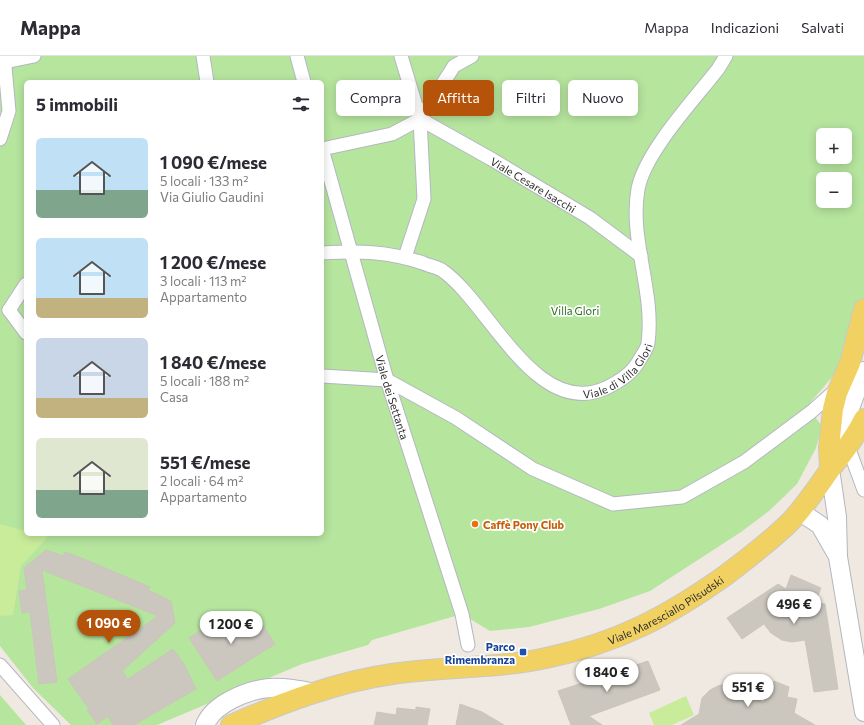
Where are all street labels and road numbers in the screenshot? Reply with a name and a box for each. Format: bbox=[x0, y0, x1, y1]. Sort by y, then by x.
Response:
street label: Viale Cesare Isacchi bbox=[489, 154, 579, 215]
street label: Viale di Villa Glori bbox=[582, 342, 654, 400]
street label: Viale dei Settanta bbox=[374, 353, 412, 441]
street label: Viale Maresciallo Pilsudski bbox=[606, 573, 726, 646]

